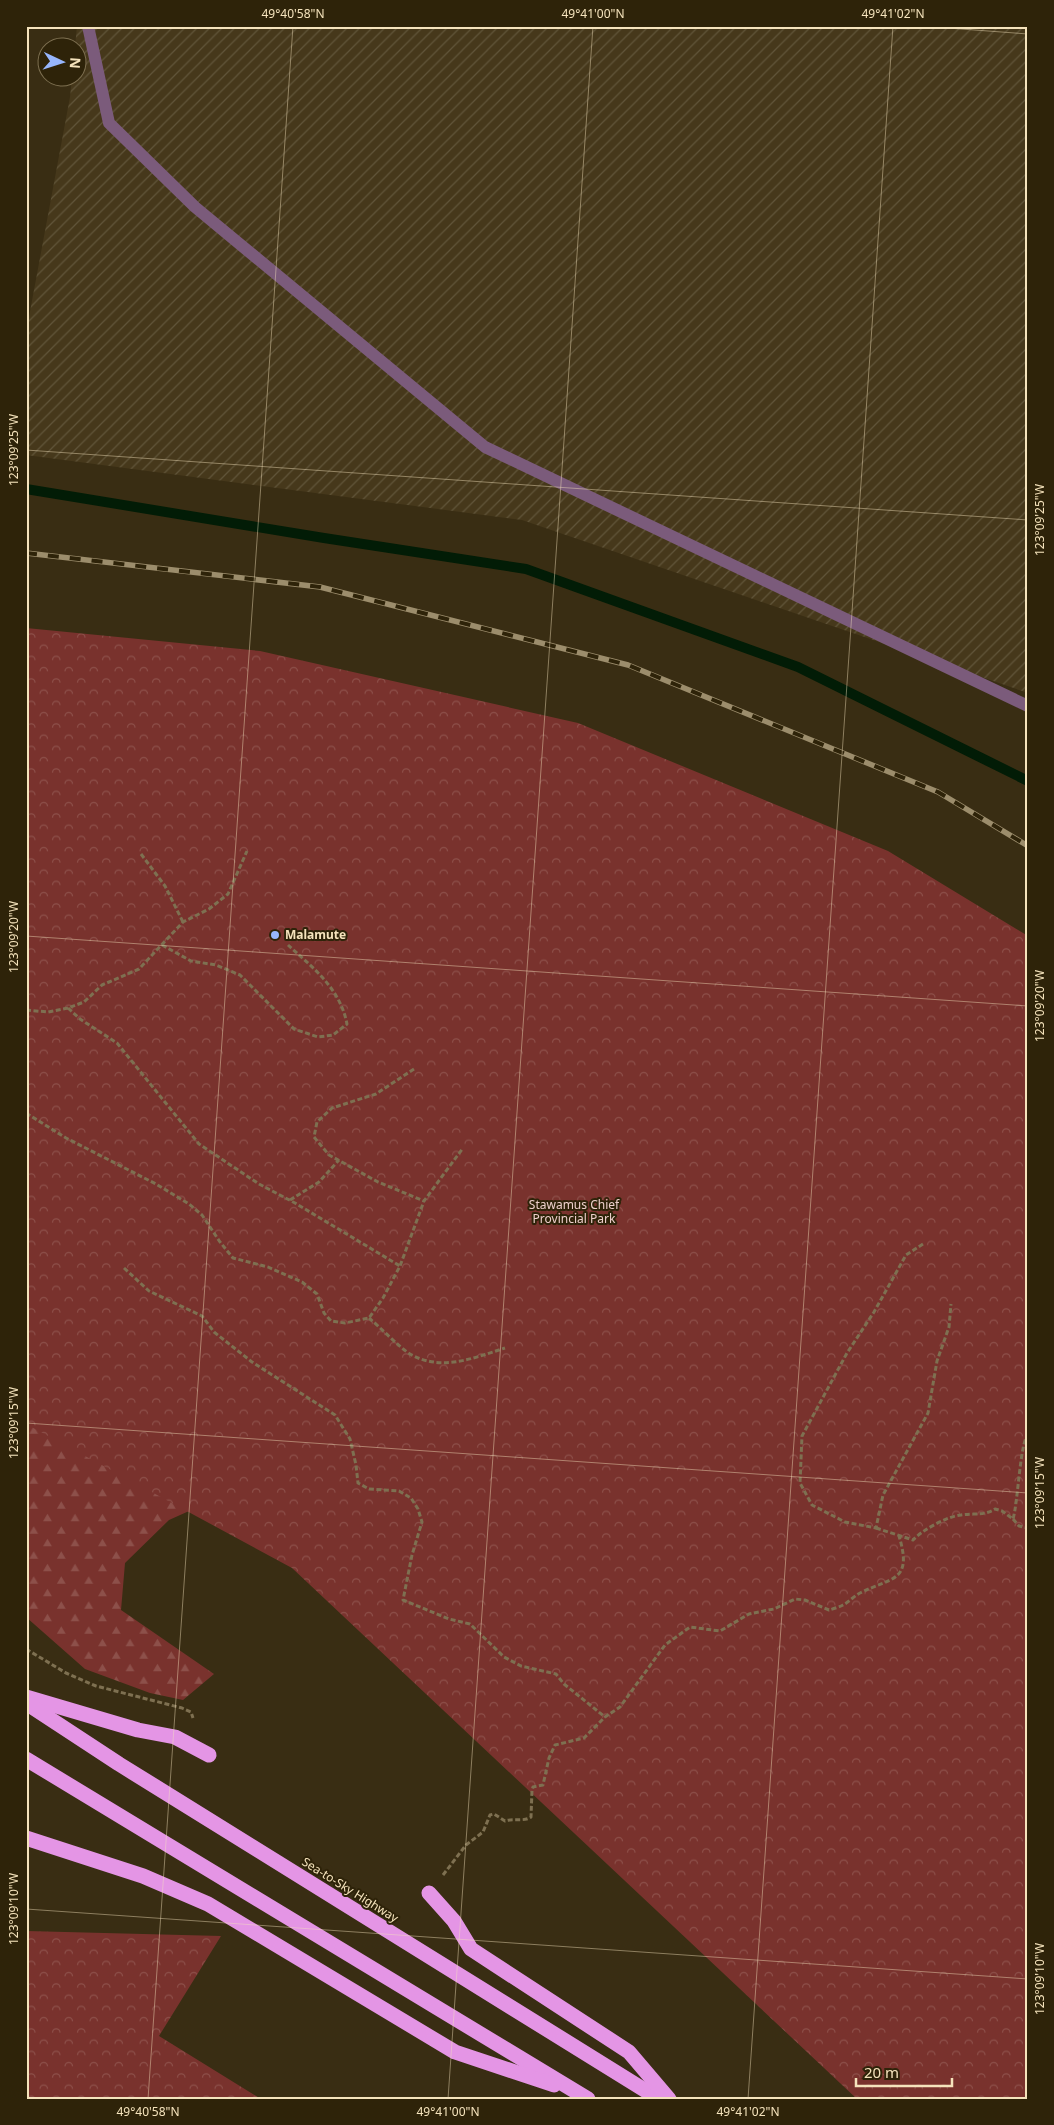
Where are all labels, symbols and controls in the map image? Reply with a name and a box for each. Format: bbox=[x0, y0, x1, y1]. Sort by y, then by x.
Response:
text: 49°40'58"N bbox=[261, 5, 325, 22]
text: 49°41'00"N bbox=[561, 5, 625, 22]
text: 49°41'02"N bbox=[861, 5, 925, 22]
north arrow bbox=[38, 38, 88, 88]
text: N bbox=[66, 57, 85, 69]
text: 123°09'25"W bbox=[5, 414, 22, 486]
text: 123°09'25"W bbox=[1031, 484, 1048, 556]
text: 123°09'20"W bbox=[5, 901, 22, 973]
place label: Malamute bbox=[285, 926, 346, 943]
marker: Malamute bbox=[269, 929, 281, 941]
text: 123°09'20"W bbox=[1031, 970, 1048, 1042]
park label: Stawamus Chief Provincial Park bbox=[529, 1196, 620, 1227]
text: 123°09'15"W bbox=[5, 1387, 22, 1459]
text: 123°09'15"W bbox=[1031, 1457, 1048, 1529]
street label: Sea-to-Sky Highway bbox=[299, 1853, 402, 1927]
text: 123°09'10"W bbox=[5, 1873, 22, 1945]
text: 123°09'10"W bbox=[1031, 1943, 1048, 2015]
scale bar bbox=[856, 2055, 953, 2087]
text: 20 m bbox=[864, 2062, 899, 2082]
text: 49°40'58"N bbox=[116, 2103, 180, 2120]
text: 49°41'00"N bbox=[416, 2103, 480, 2120]
text: 49°41'02"N bbox=[716, 2103, 780, 2120]

